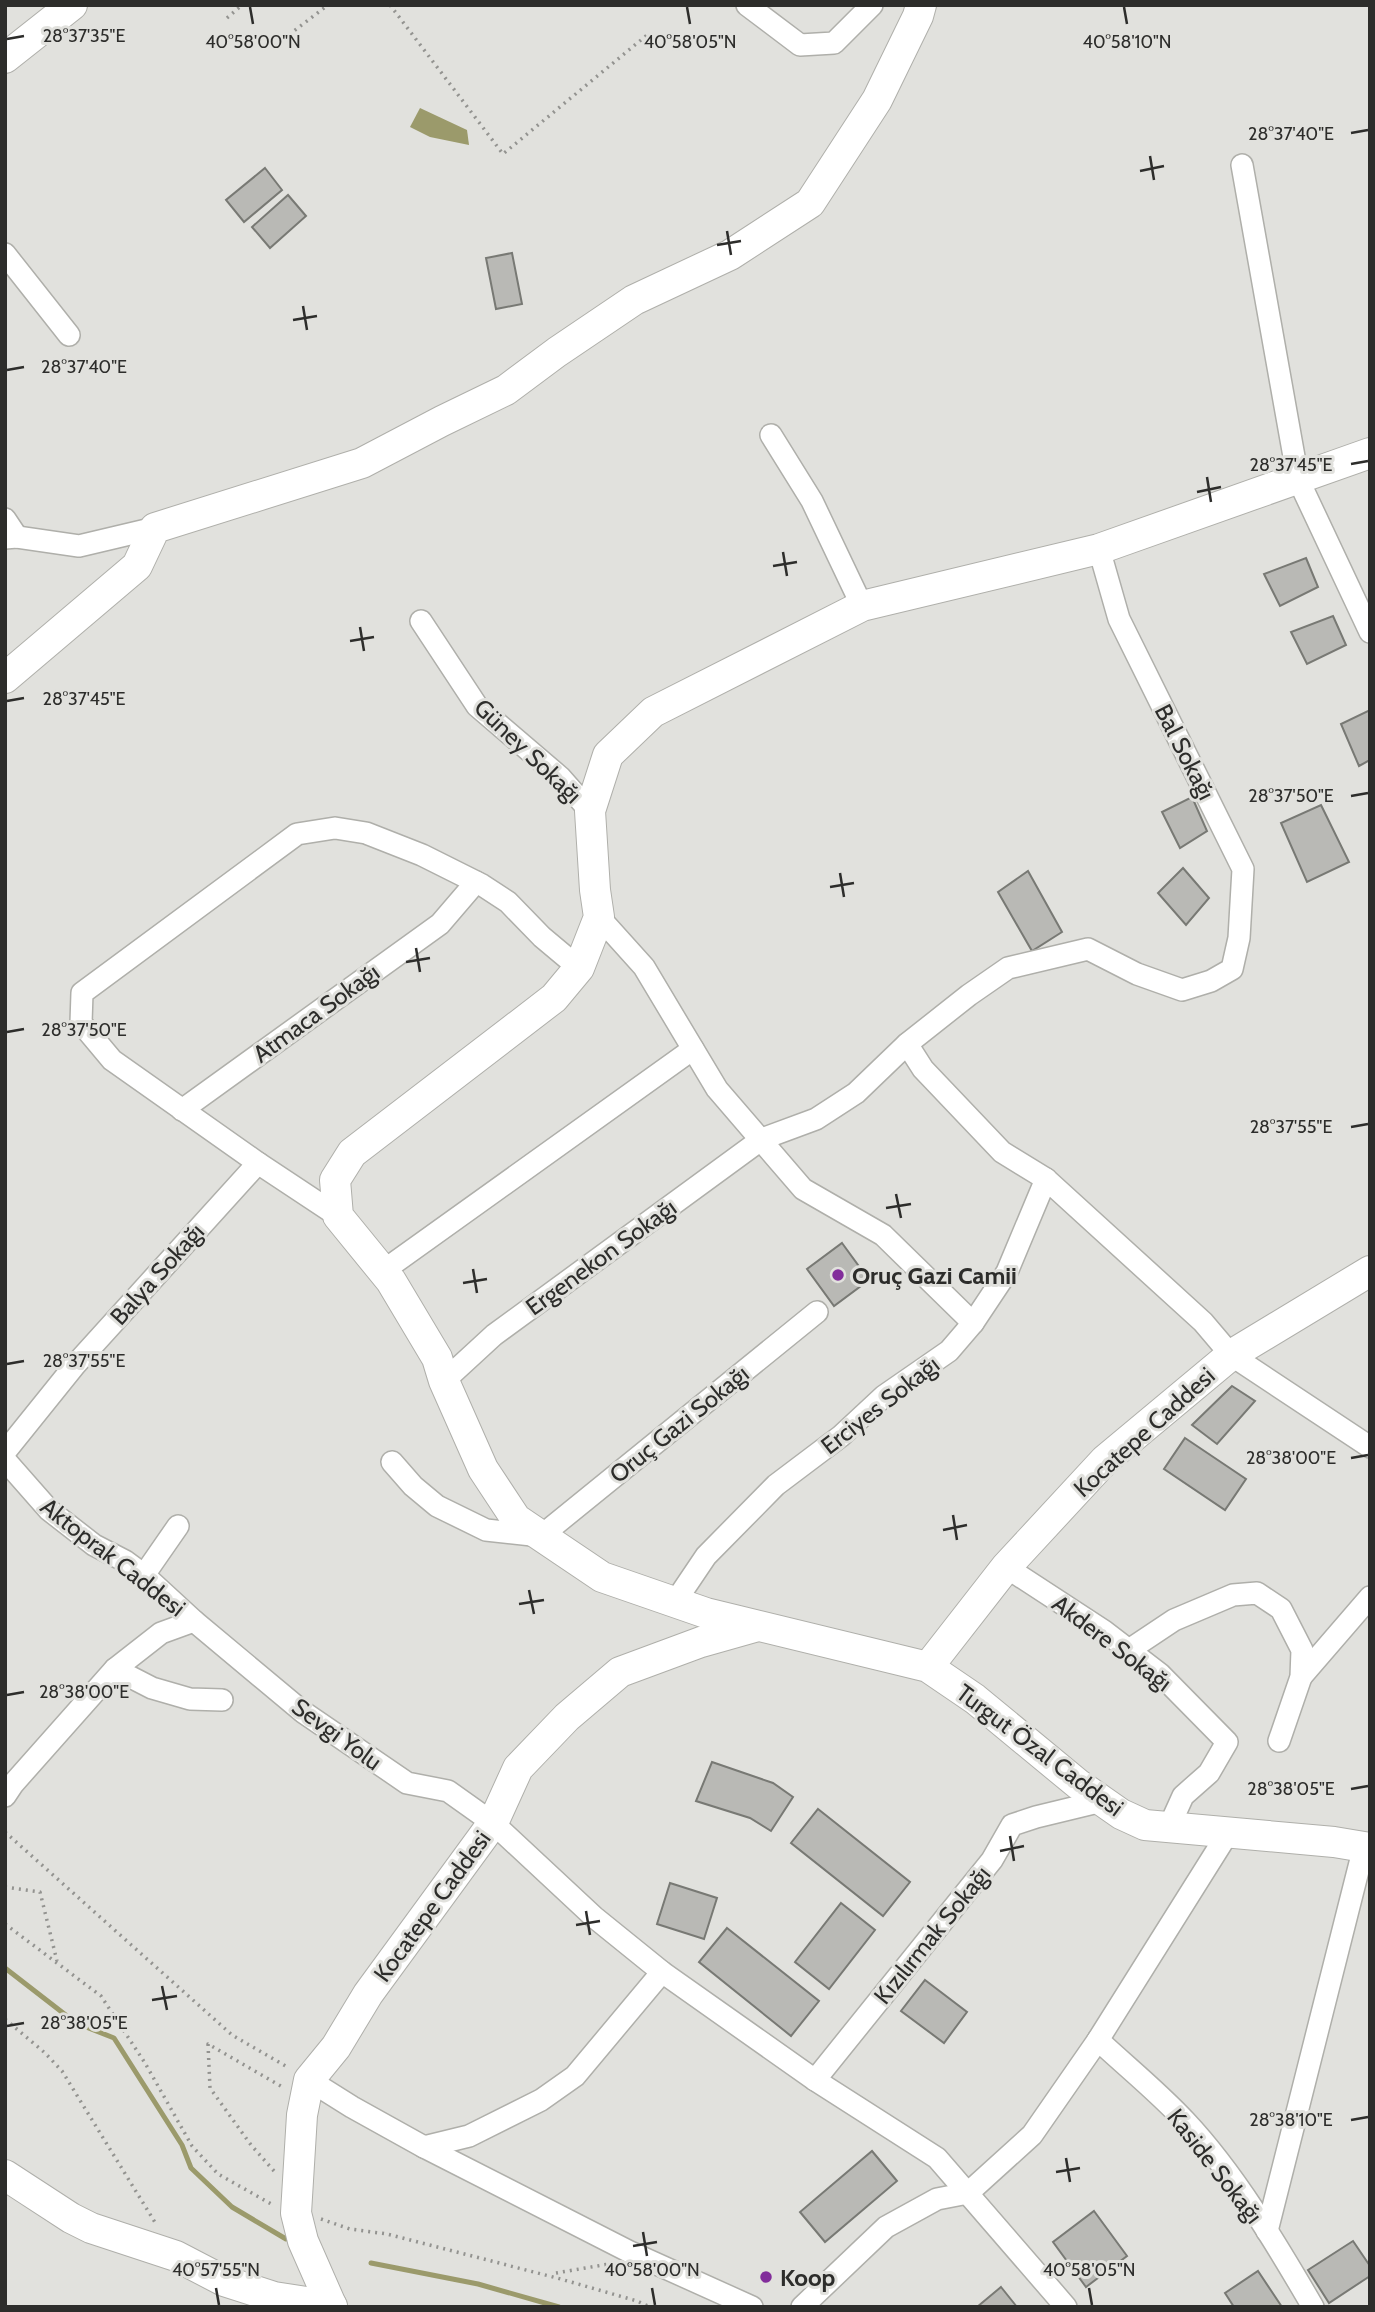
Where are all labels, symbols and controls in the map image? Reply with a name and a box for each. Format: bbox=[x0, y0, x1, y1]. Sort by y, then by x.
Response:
text: 28°37'35"E bbox=[43, 25, 125, 47]
text: 40°58'00"N bbox=[205, 31, 301, 53]
text: 40°58'05"N bbox=[644, 31, 736, 53]
text: 40°58'10"N bbox=[1083, 31, 1171, 53]
text: 28°37'40"E bbox=[1248, 123, 1334, 145]
text: 28°37'40"E bbox=[41, 356, 127, 378]
text: 28°37'45"E bbox=[1249, 454, 1333, 476]
text: 28°37'45"E bbox=[42, 688, 126, 710]
street label: Güney Sokağı bbox=[468, 693, 588, 809]
street label: Bal Sokağı bbox=[1149, 699, 1221, 805]
text: 28°37'50"E bbox=[1248, 785, 1334, 807]
street label: Atmaca Sokağı bbox=[247, 957, 385, 1069]
text: 28°37'50"E bbox=[41, 1019, 127, 1041]
text: 28°37'55"E bbox=[1250, 1116, 1332, 1138]
street label: Ergenekon Sokağı bbox=[520, 1193, 682, 1321]
street label: Balya Sokağı bbox=[104, 1217, 210, 1331]
place label: Oruç Gazi Camii bbox=[852, 1261, 1017, 1290]
marker: Oruç Gazi Camii bbox=[830, 1267, 846, 1283]
text: 28°37'55"E bbox=[43, 1350, 125, 1372]
street label: Erciyes Sokağı bbox=[815, 1350, 945, 1460]
street label: Oruç Gazi Sokağı bbox=[604, 1359, 754, 1489]
street label: Kocatepe Caddesi bbox=[1068, 1361, 1220, 1503]
text: 28°38'00"E bbox=[1246, 1447, 1336, 1469]
street label: Aktoprak Caddesi bbox=[35, 1492, 191, 1622]
street label: Akdere Sokağı bbox=[1047, 1589, 1177, 1697]
street label: Turgut Özal Caddesi bbox=[951, 1678, 1129, 1822]
text: 28°38'00"E bbox=[39, 1681, 129, 1703]
street label: Sevgi Yolu bbox=[286, 1692, 388, 1776]
text: 28°38'05"E bbox=[1247, 1778, 1335, 1800]
street label: Kocatepe Caddesi bbox=[367, 1825, 497, 1987]
street label: Kızılırmak Sokağı bbox=[868, 1860, 996, 2010]
text: 28°38'05"E bbox=[40, 2012, 128, 2034]
street label: Kaside Sokağı bbox=[1161, 2103, 1269, 2229]
text: 28°38'10"E bbox=[1249, 2109, 1333, 2131]
text: 40°57'55"N bbox=[172, 2259, 260, 2281]
text: 40°58'00"N bbox=[604, 2259, 700, 2281]
text: 40°58'05"N bbox=[1043, 2259, 1135, 2281]
place label: Koop bbox=[780, 2263, 836, 2292]
marker: Koop bbox=[758, 2269, 774, 2285]

